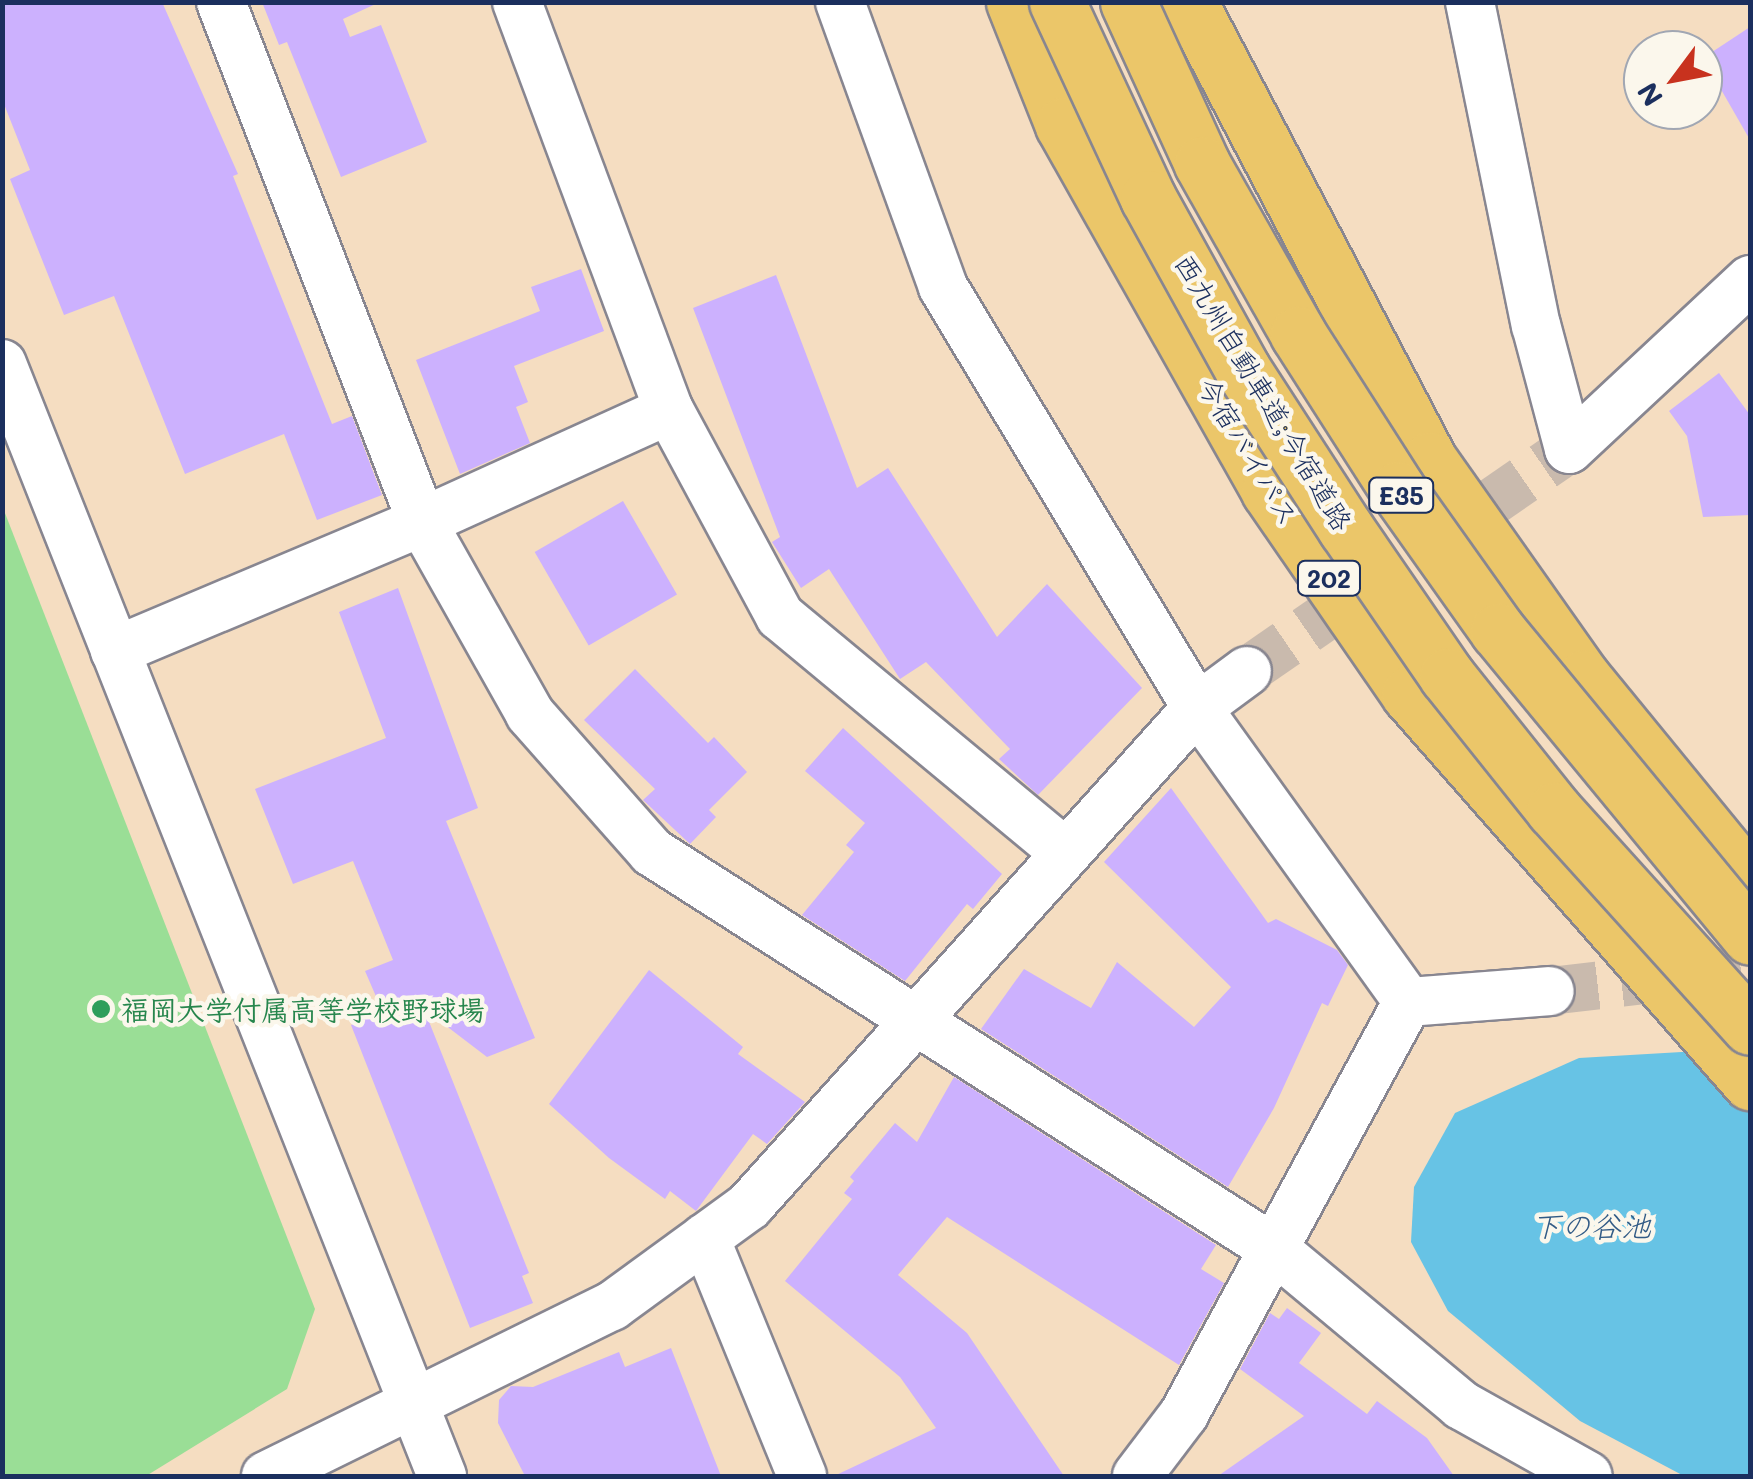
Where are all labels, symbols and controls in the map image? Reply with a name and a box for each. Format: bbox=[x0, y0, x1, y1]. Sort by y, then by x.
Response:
north arrow bbox=[1623, 30, 1723, 130]
text: N bbox=[1628, 76, 1670, 113]
street label: 西九州自動車道;今宿道路 bbox=[1168, 247, 1360, 537]
street label: 今宿バイパス bbox=[1191, 370, 1307, 532]
road number: E35 bbox=[1366, 475, 1436, 515]
road number: 202 bbox=[1296, 558, 1362, 598]
place label: 福岡大学付属高等学校野球場 bbox=[121, 992, 485, 1026]
marker: 福岡大学付属高等学校野球場 bbox=[90, 998, 112, 1020]
water label: 下の谷池 bbox=[1531, 1207, 1651, 1243]

